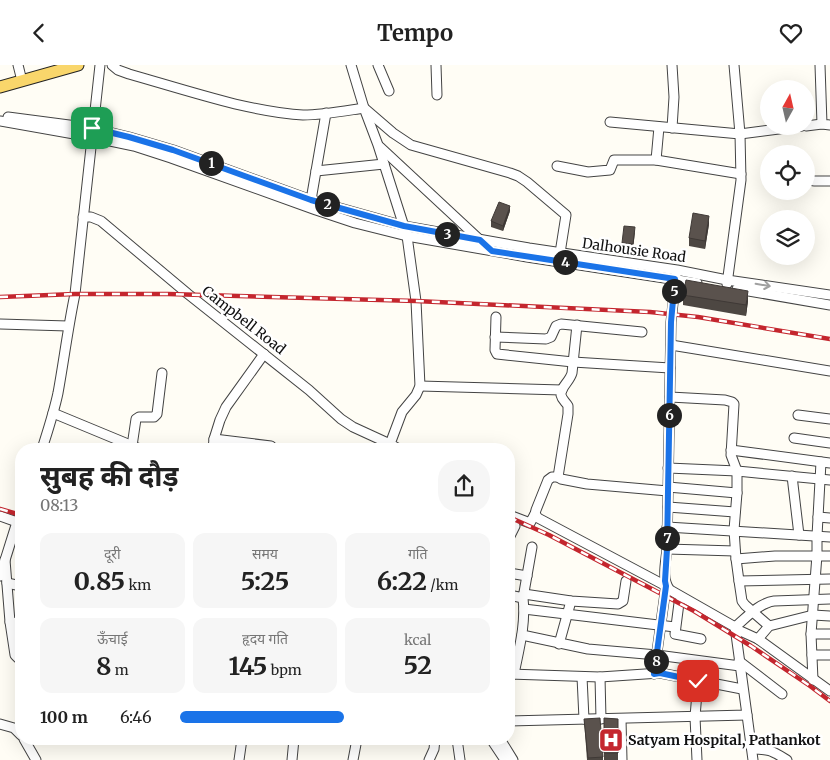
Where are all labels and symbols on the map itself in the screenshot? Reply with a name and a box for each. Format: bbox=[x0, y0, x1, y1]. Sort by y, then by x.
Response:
north arrow bbox=[760, 80, 815, 135]
pin bbox=[71, 107, 113, 149]
pin: 1 bbox=[198, 151, 224, 175]
pin: 2 bbox=[314, 191, 340, 217]
pin: 3 bbox=[434, 221, 460, 247]
street label: Dalhousie Road bbox=[581, 234, 688, 266]
pin: 4 bbox=[552, 249, 578, 275]
pin: 5 bbox=[662, 279, 686, 303]
one-way arrow bbox=[754, 280, 770, 290]
street label: Campbell Road bbox=[199, 282, 290, 359]
pin: 6 bbox=[656, 403, 682, 427]
pin: 7 bbox=[654, 525, 680, 551]
pin: 8 bbox=[644, 649, 668, 673]
pin bbox=[677, 660, 719, 702]
hospital icon: Satyam Hospital, Pathankot bbox=[598, 727, 624, 753]
place label: Satyam Hospital, Pathankot bbox=[628, 731, 821, 749]

